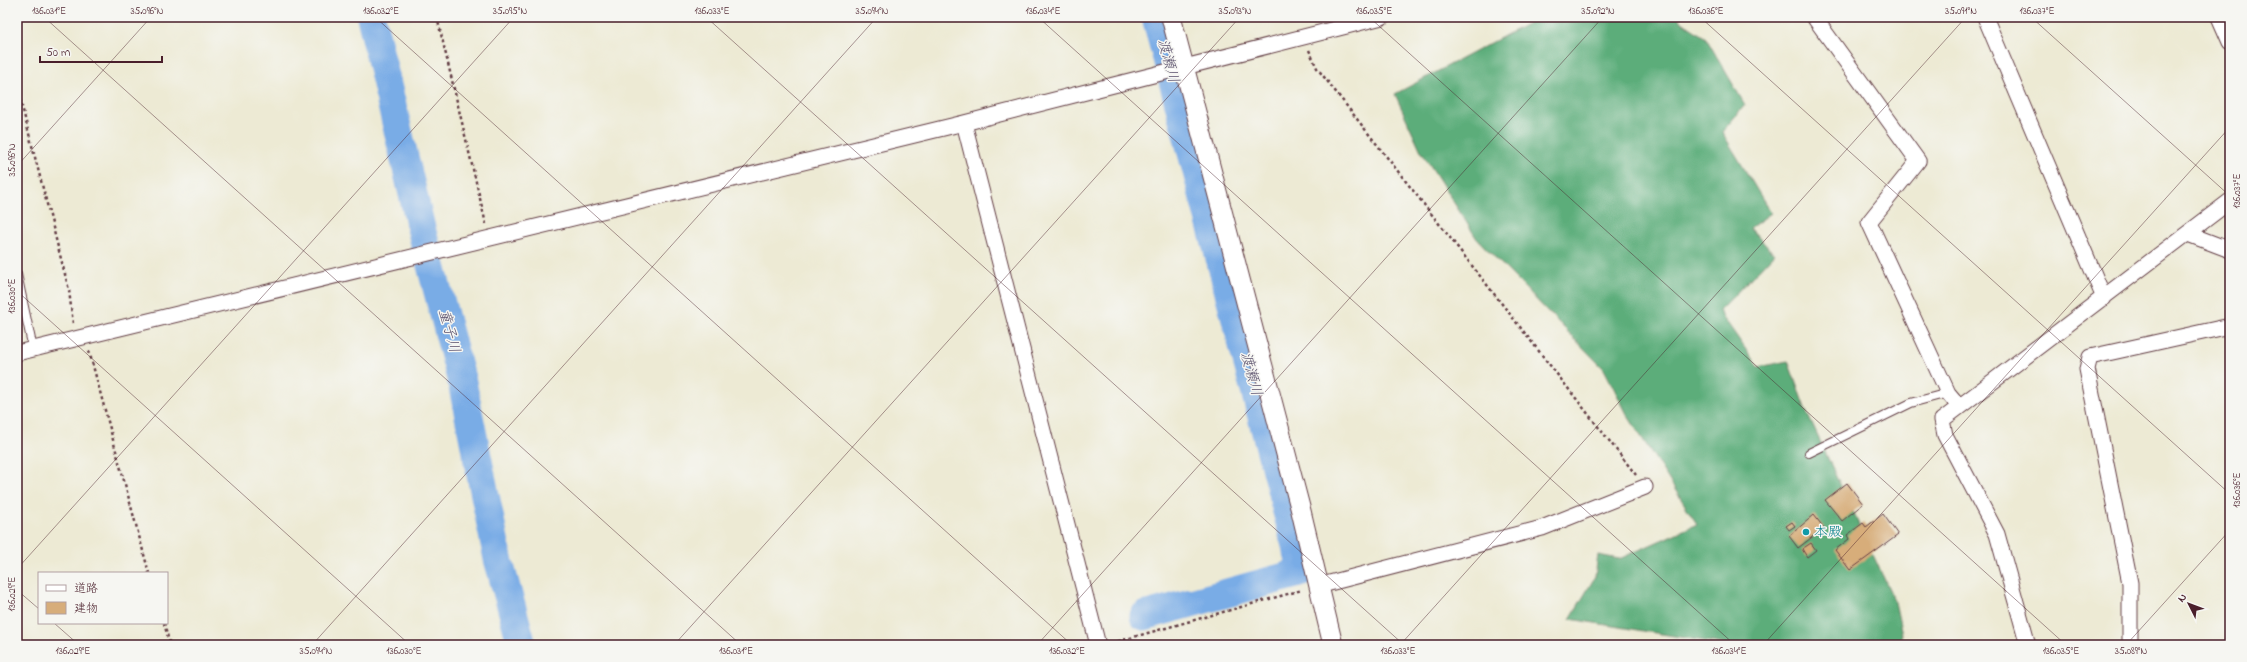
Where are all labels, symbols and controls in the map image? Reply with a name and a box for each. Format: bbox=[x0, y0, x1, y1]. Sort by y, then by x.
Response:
text: 136.031°E bbox=[32, 4, 66, 19]
text: 35.096°N bbox=[130, 4, 164, 19]
text: 136.032°E bbox=[363, 4, 399, 19]
text: 35.095°N bbox=[493, 4, 527, 19]
text: 136.033°E bbox=[694, 4, 730, 19]
text: 35.094°N bbox=[856, 4, 889, 19]
text: 136.034°E bbox=[1025, 4, 1061, 19]
text: 35.093°N bbox=[1219, 4, 1252, 19]
text: 136.035°E bbox=[1356, 4, 1392, 19]
text: 35.092°N bbox=[1581, 4, 1615, 19]
text: 136.036°E bbox=[1688, 4, 1724, 19]
text: 35.091°N bbox=[1945, 4, 1977, 19]
text: 136.037°E bbox=[2019, 4, 2055, 19]
water label: 渡瀬川 bbox=[1152, 36, 1184, 86]
scale bar bbox=[40, 38, 162, 64]
text: 50 m bbox=[46, 44, 70, 62]
text: 35.096°N bbox=[5, 143, 20, 177]
text: 136.037°E bbox=[2230, 173, 2245, 209]
text: 136.030°E bbox=[5, 278, 20, 314]
water label: 童子川 bbox=[433, 306, 465, 356]
water label: 渡瀬川 bbox=[1235, 349, 1267, 399]
text: 136.036°E bbox=[2230, 472, 2245, 508]
place label: 本殿 bbox=[1814, 522, 1842, 543]
marker: 本殿 bbox=[1801, 527, 1811, 537]
legend bbox=[38, 572, 168, 624]
text: 136.029°E bbox=[5, 577, 20, 611]
text: 道路 bbox=[74, 580, 98, 598]
north arrow bbox=[2169, 584, 2209, 624]
text: N bbox=[2174, 590, 2191, 606]
text: 建物 bbox=[74, 600, 98, 618]
text: 136.029°E bbox=[56, 644, 90, 659]
text: 35.094°N bbox=[300, 644, 333, 659]
text: 136.030°E bbox=[386, 644, 422, 659]
text: 136.031°E bbox=[719, 644, 753, 659]
text: 136.032°E bbox=[1049, 644, 1085, 659]
text: 136.033°E bbox=[1380, 644, 1416, 659]
text: 136.034°E bbox=[1711, 644, 1747, 659]
text: 136.035°E bbox=[2043, 644, 2079, 659]
text: 35.089°N bbox=[2115, 644, 2147, 659]

